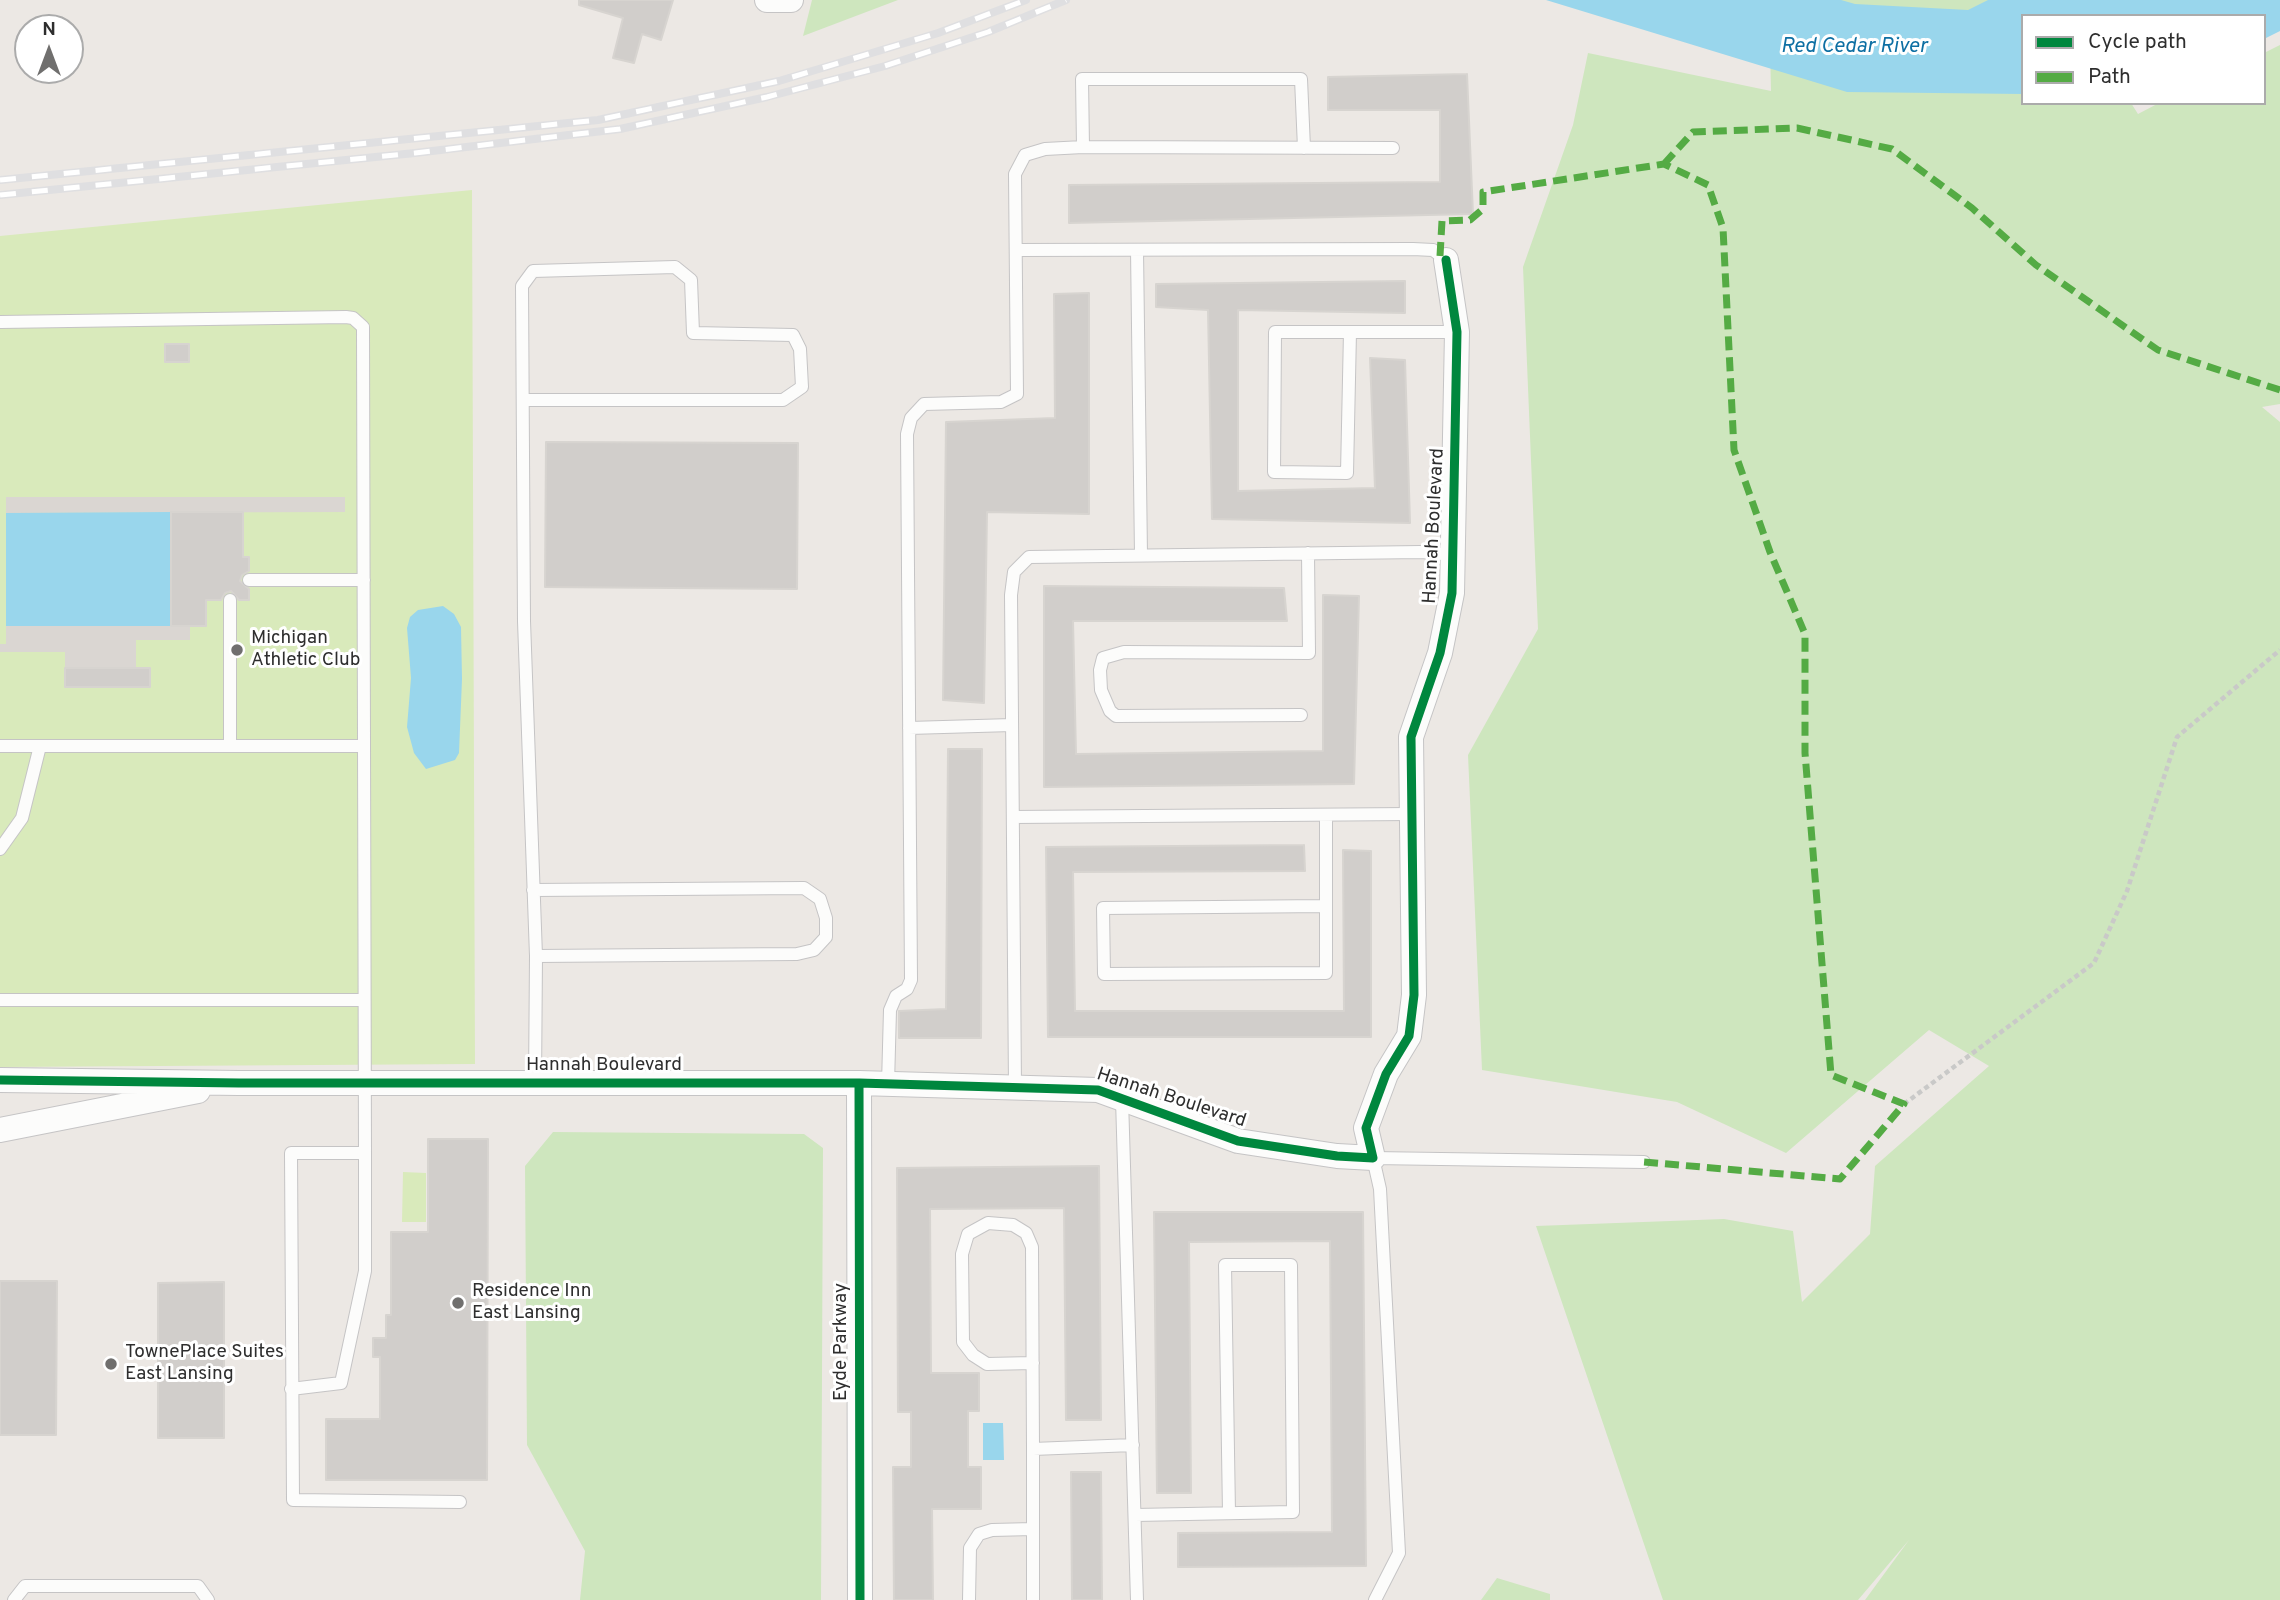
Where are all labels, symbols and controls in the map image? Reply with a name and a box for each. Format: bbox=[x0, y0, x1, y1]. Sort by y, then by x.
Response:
north arrow bbox=[14, 14, 84, 84]
legend bbox=[2021, 14, 2266, 105]
text: N bbox=[42, 18, 56, 42]
text: Cycle path bbox=[2088, 29, 2187, 56]
water label: Red Cedar River bbox=[1781, 35, 1927, 61]
text: Path bbox=[2088, 64, 2131, 91]
street label: Hannah Boulevard bbox=[1420, 448, 1450, 604]
place label: Michigan Athletic Club bbox=[251, 628, 360, 672]
marker: Michigan Athletic Club bbox=[229, 642, 245, 658]
street label: Hannah Boulevard bbox=[526, 1055, 682, 1077]
street label: Hannah Boulevard bbox=[1093, 1064, 1249, 1134]
place label: Residence Inn East Lansing bbox=[472, 1281, 591, 1325]
street label: Eyde Parkway bbox=[831, 1283, 853, 1401]
marker: Residence Inn East Lansing bbox=[450, 1295, 466, 1311]
place label: TownePlace Suites East Lansing bbox=[125, 1342, 284, 1386]
marker: TownePlace Suites East Lansing bbox=[103, 1356, 119, 1372]

